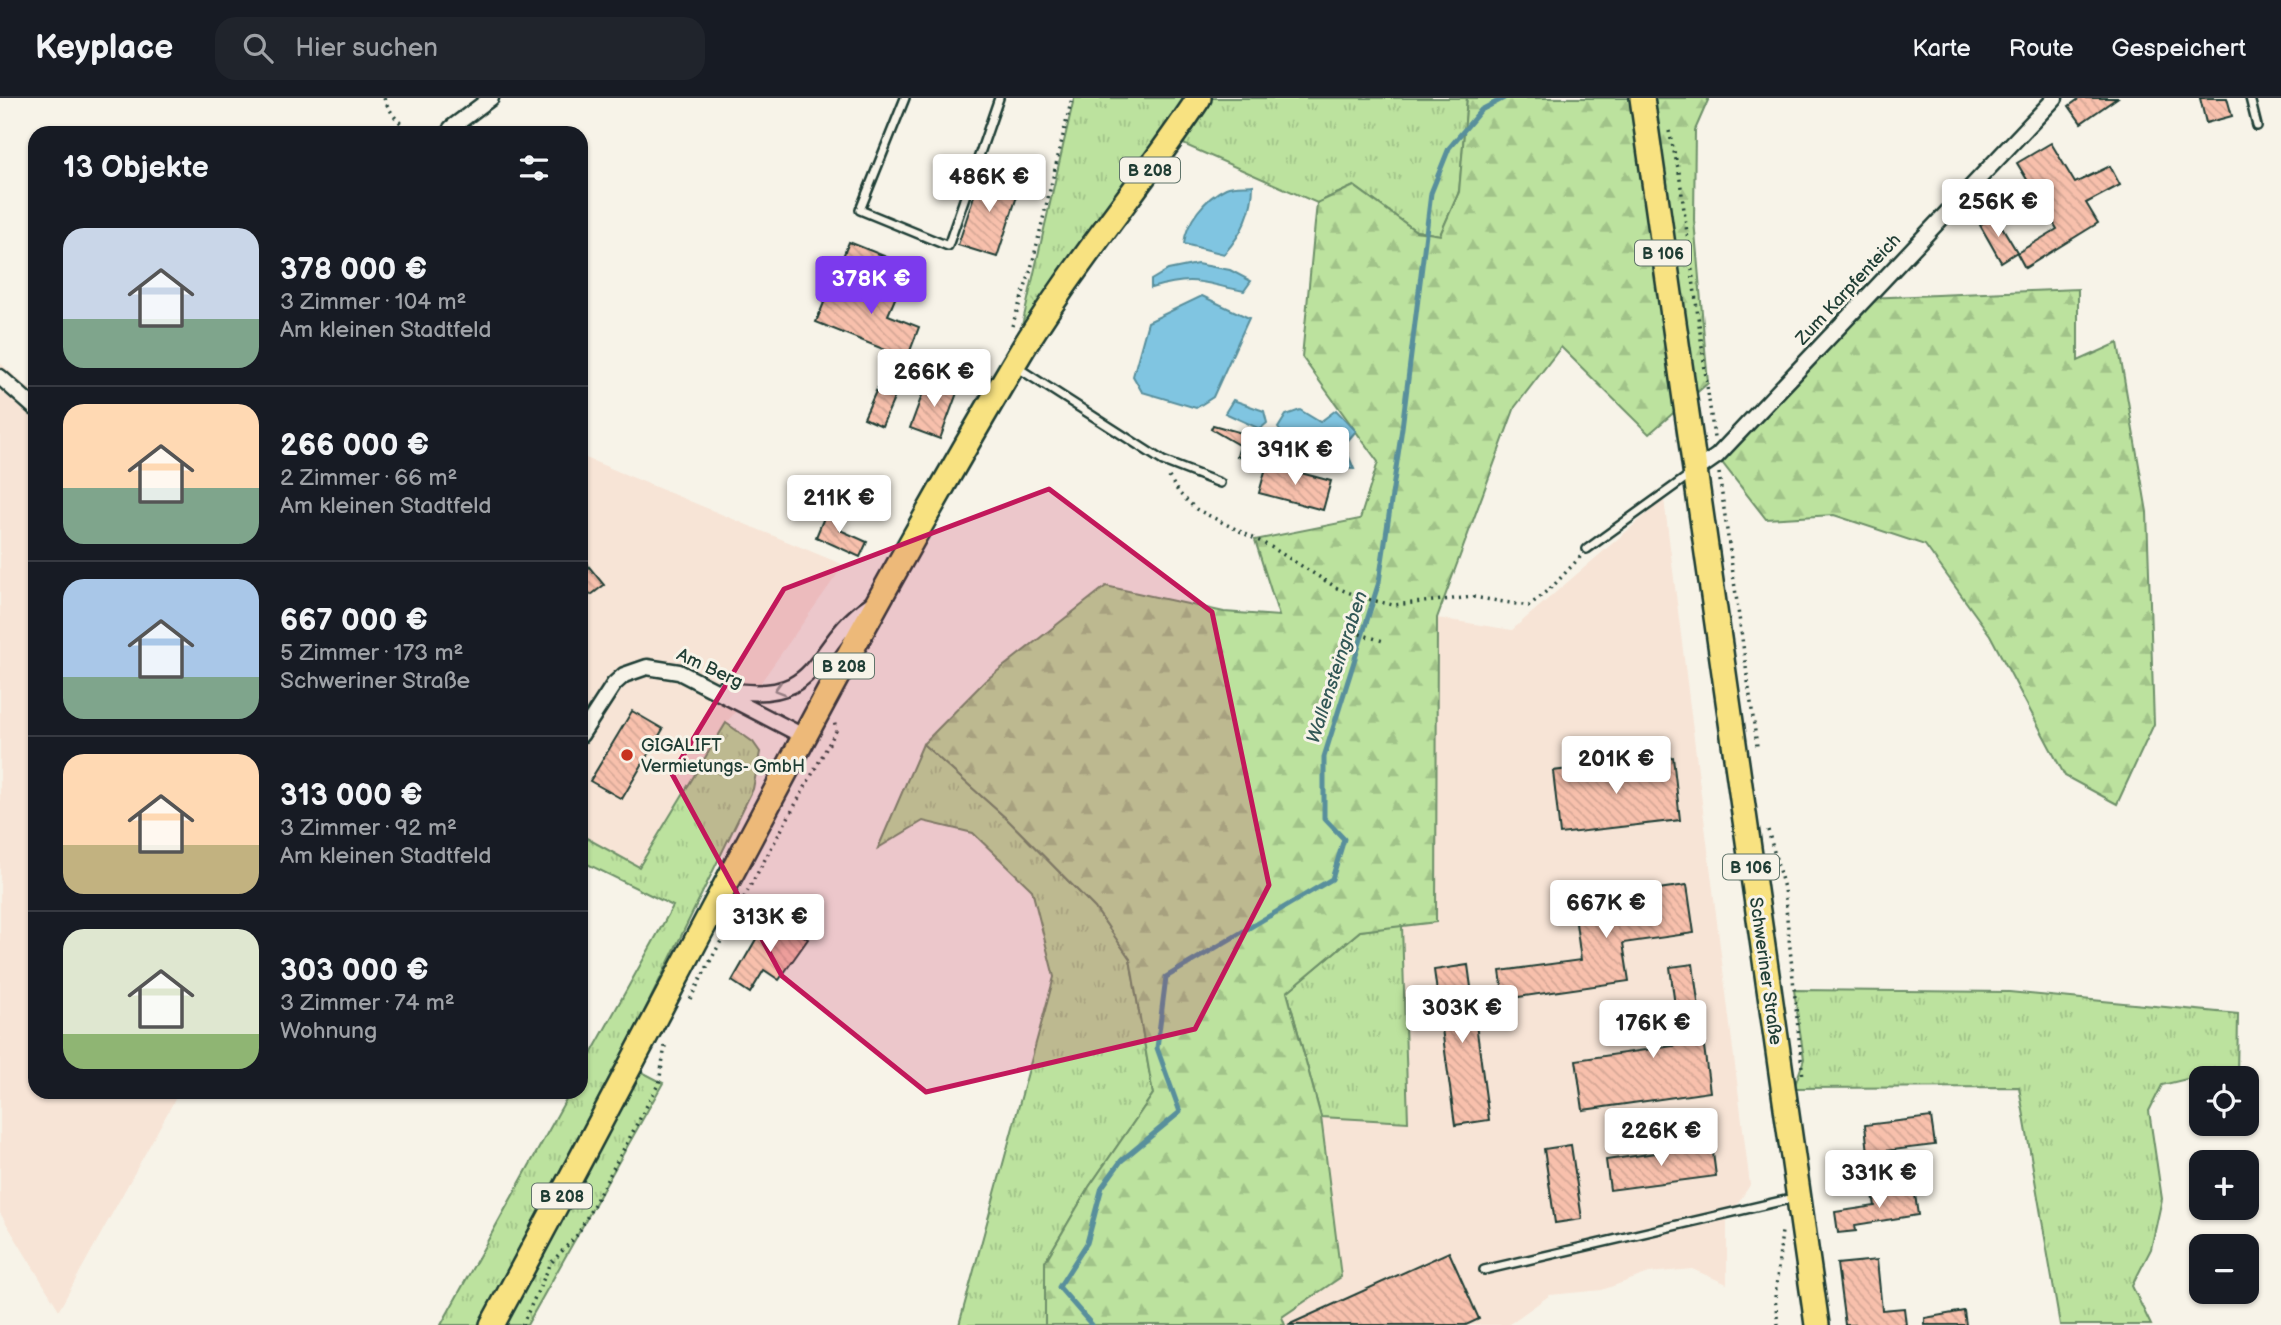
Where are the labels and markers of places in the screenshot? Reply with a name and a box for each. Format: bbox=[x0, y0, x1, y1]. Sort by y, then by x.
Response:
pin: 486K € bbox=[932, 155, 1046, 214]
pin: 256K € bbox=[1941, 180, 2055, 239]
pin: 378K € bbox=[814, 256, 928, 316]
pin: 266K € bbox=[877, 350, 991, 409]
pin: 391K € bbox=[1238, 428, 1352, 487]
pin: 211K € bbox=[782, 476, 896, 535]
place label: GIGALIFT Vermietungs- GmbH bbox=[641, 735, 805, 777]
pin: 201K € bbox=[1559, 736, 1673, 796]
marker: GIGALIFT Vermietungs- GmbH bbox=[619, 747, 635, 763]
pin: 667K € bbox=[1549, 880, 1663, 940]
pin: 313K € bbox=[713, 894, 827, 954]
pin: 303K € bbox=[1405, 986, 1519, 1045]
pin: 176K € bbox=[1596, 1000, 1710, 1060]
pin: 226K € bbox=[1604, 1108, 1718, 1168]
pin: 331K € bbox=[1822, 1150, 1936, 1210]

